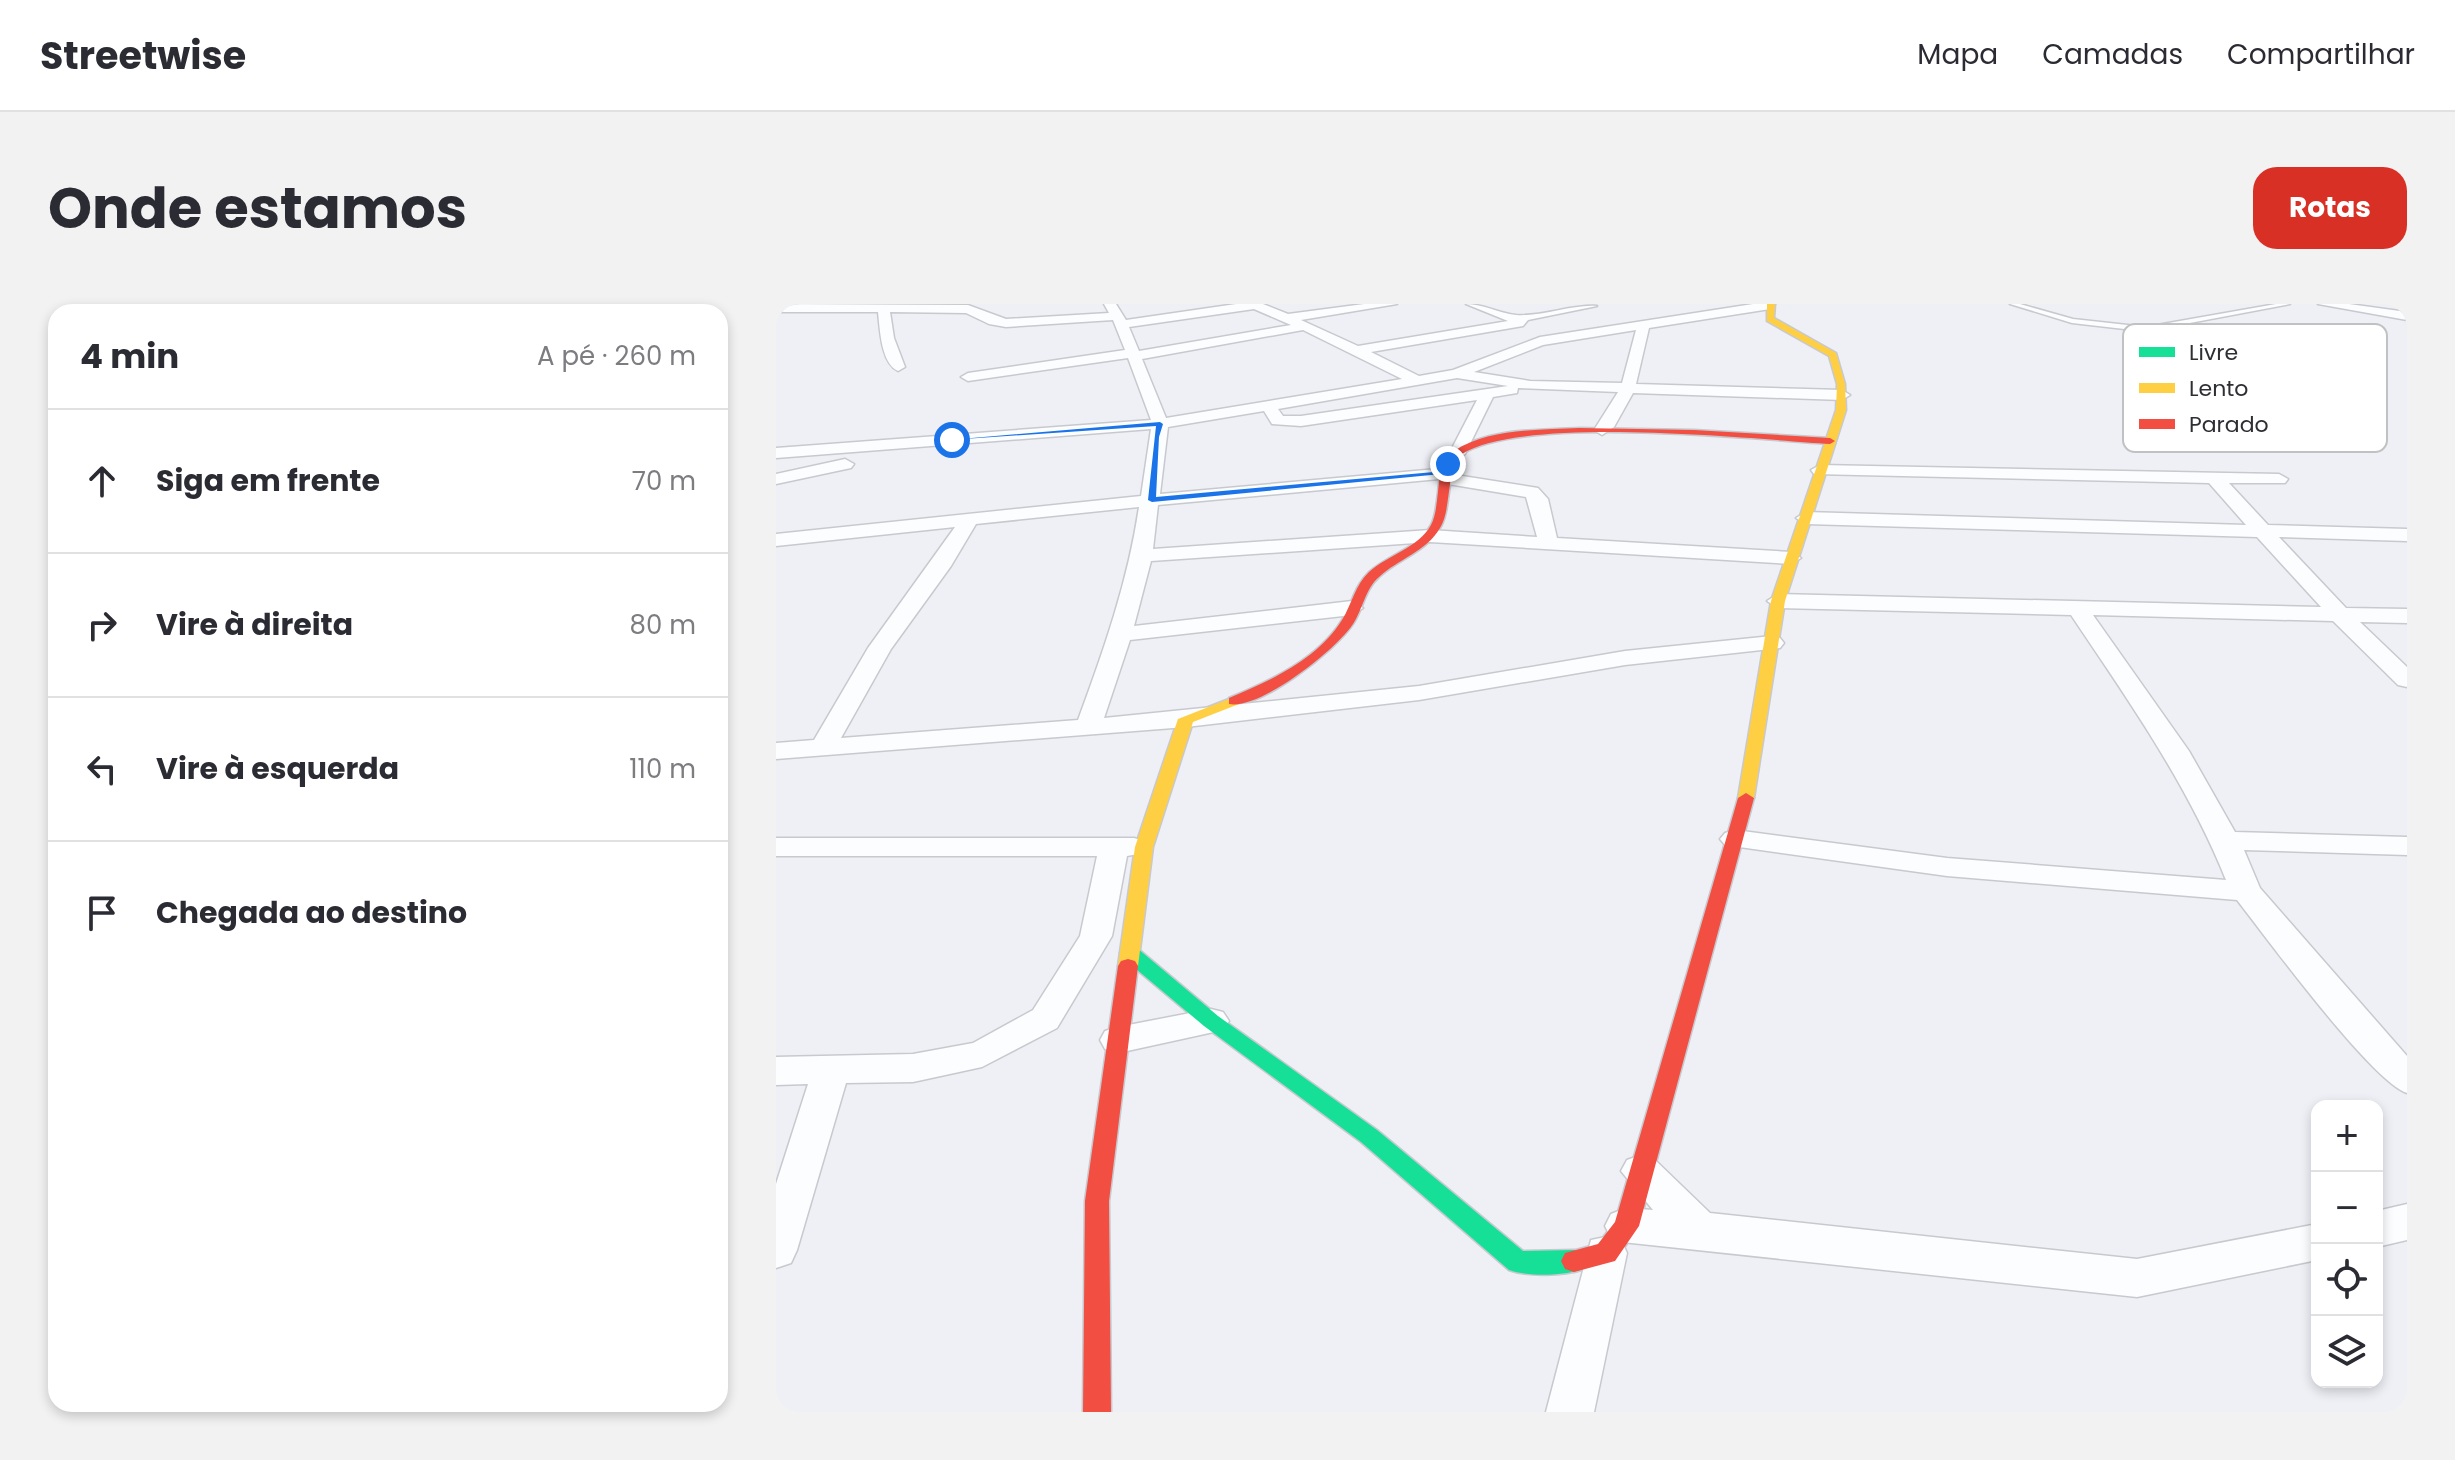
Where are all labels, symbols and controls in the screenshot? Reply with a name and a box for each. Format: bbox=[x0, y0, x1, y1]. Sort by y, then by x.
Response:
text: Streetwise bbox=[40, 29, 246, 82]
text: Mapa bbox=[1917, 35, 1998, 74]
text: Camadas bbox=[2042, 35, 2183, 74]
text: Compartilhar bbox=[2227, 35, 2415, 74]
button: Rotas bbox=[2253, 167, 2407, 249]
text: Onde estamos bbox=[48, 169, 467, 248]
legend bbox=[2123, 324, 2387, 452]
text: 4 min bbox=[80, 332, 179, 380]
text: Livre bbox=[2189, 337, 2238, 368]
text: A pé · 260 m bbox=[537, 338, 696, 374]
text: Lento bbox=[2189, 373, 2248, 404]
text: Parado bbox=[2189, 409, 2269, 440]
route start bbox=[934, 422, 970, 458]
route end bbox=[1430, 446, 1466, 482]
icon: ahead bbox=[80, 459, 124, 503]
text: Siga em frente bbox=[156, 459, 380, 502]
text: 70 m bbox=[632, 463, 696, 499]
icon: right bbox=[80, 603, 124, 647]
text: Vire à direita bbox=[156, 603, 353, 646]
text: 80 m bbox=[630, 607, 696, 643]
icon: left bbox=[80, 747, 124, 791]
text: Vire à esquerda bbox=[156, 747, 399, 790]
text: 110 m bbox=[629, 751, 696, 787]
icon: arrive bbox=[80, 891, 124, 935]
text: Chegada ao destino bbox=[156, 891, 467, 934]
map controls bbox=[2311, 1100, 2383, 1388]
button: + bbox=[2311, 1100, 2383, 1172]
button: − bbox=[2311, 1172, 2383, 1244]
button: locate bbox=[2311, 1244, 2383, 1316]
button: layers bbox=[2311, 1316, 2383, 1388]

